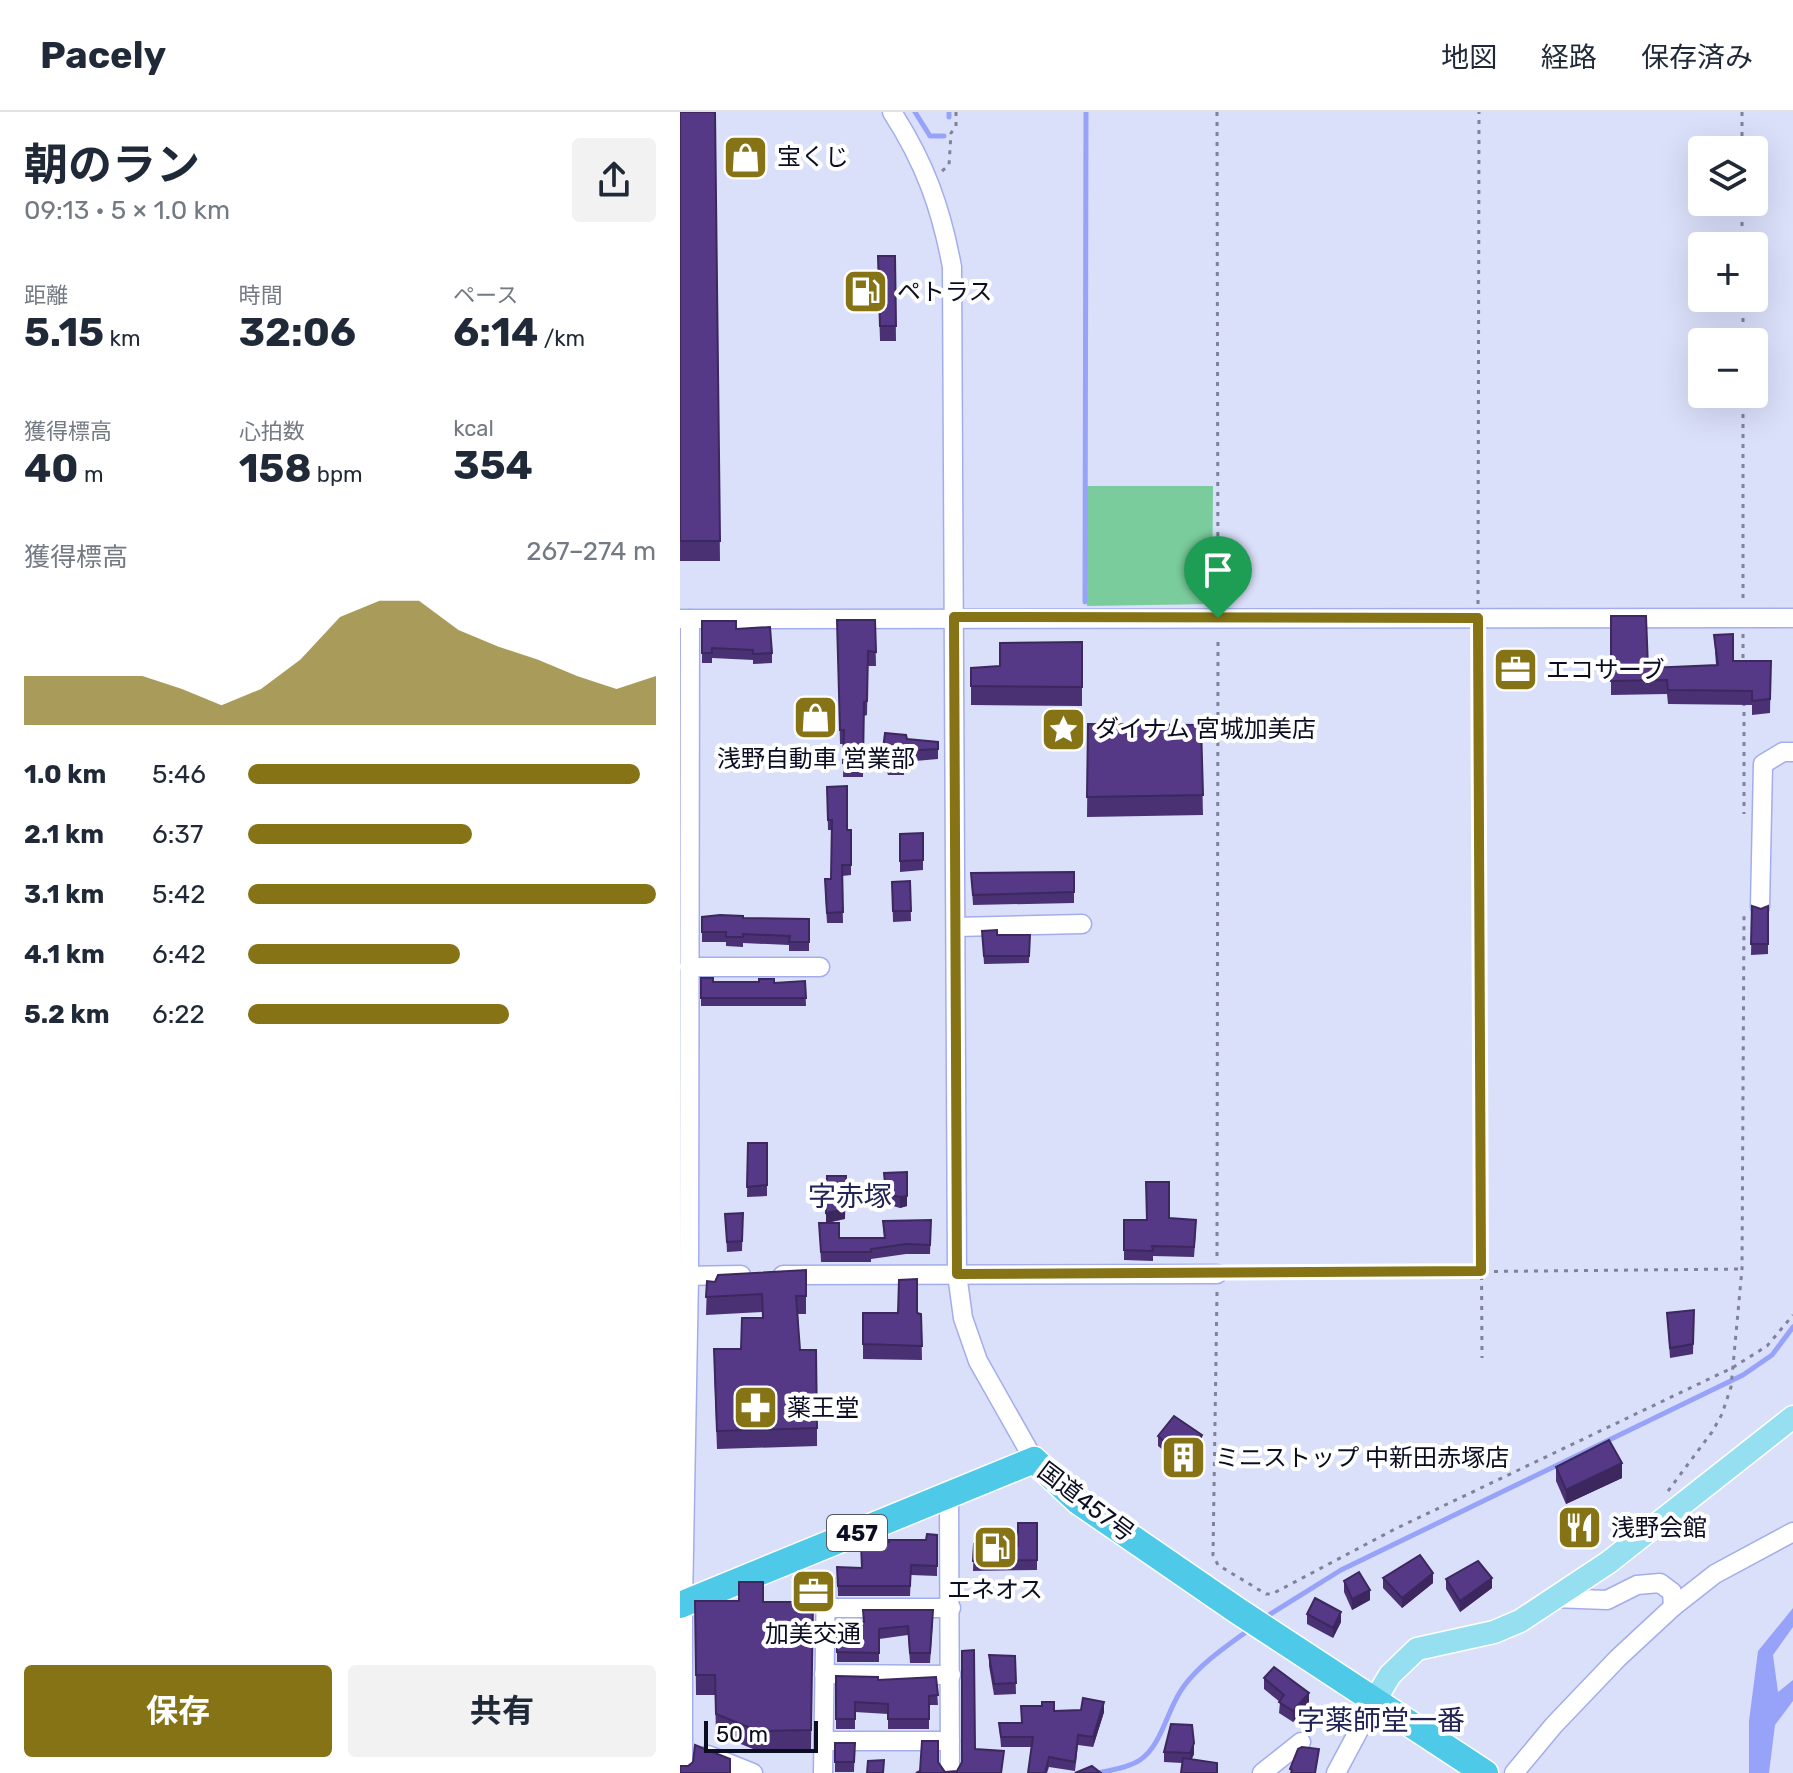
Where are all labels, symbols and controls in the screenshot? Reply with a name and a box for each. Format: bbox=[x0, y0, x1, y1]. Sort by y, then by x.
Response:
text: Pacely bbox=[40, 32, 166, 78]
text: 地図 bbox=[1441, 41, 1497, 74]
text: 経路 bbox=[1541, 41, 1597, 74]
text: 保存済み bbox=[1641, 41, 1753, 74]
shop icon: 宝くじ bbox=[722, 133, 770, 181]
map controls bbox=[1688, 136, 1768, 408]
button: layers bbox=[1688, 136, 1768, 216]
button: share bbox=[572, 138, 656, 222]
text: 朝のラン bbox=[24, 139, 200, 191]
place label: 宝くじ bbox=[777, 143, 849, 171]
text: 09:13 · 5 × 1.0 km bbox=[24, 195, 230, 226]
button: + bbox=[1688, 232, 1768, 312]
fuel station icon: ペトラス bbox=[842, 268, 890, 316]
place label: ペトラス bbox=[897, 278, 993, 306]
text: 距離 bbox=[24, 282, 68, 309]
text: 時間 bbox=[239, 282, 283, 309]
text: ペース bbox=[453, 282, 518, 309]
text: 5.15 bbox=[24, 309, 104, 356]
text: 32:06 bbox=[239, 309, 356, 356]
text: 6:14 bbox=[453, 309, 538, 356]
text: km bbox=[104, 325, 140, 352]
text: /km bbox=[538, 325, 585, 352]
button: − bbox=[1688, 328, 1768, 408]
text: kcal bbox=[453, 415, 494, 442]
text: 獲得標高 bbox=[24, 418, 112, 445]
text: 心拍数 bbox=[239, 418, 305, 445]
text: 354 bbox=[453, 442, 533, 489]
text: 40 bbox=[24, 445, 79, 492]
text: 158 bbox=[239, 445, 311, 492]
text: m bbox=[79, 461, 103, 488]
text: bpm bbox=[311, 461, 363, 488]
text: 267–274 m bbox=[526, 536, 656, 567]
pin bbox=[1184, 536, 1252, 618]
text: 獲得標高 bbox=[24, 542, 128, 573]
icon: arrive bbox=[1196, 548, 1240, 592]
office icon: エコサーブ bbox=[1491, 646, 1539, 694]
place label: エコサーブ bbox=[1546, 656, 1665, 684]
shop icon: 浅野自動車 営業部 bbox=[792, 693, 840, 741]
place icon: ダイナム 宮城加美店 bbox=[1040, 705, 1088, 753]
place label: ダイナム 宮城加美店 bbox=[1095, 715, 1316, 743]
place label: 浅野自動車 営業部 bbox=[717, 745, 915, 773]
text: 1.0 km bbox=[24, 759, 106, 790]
text: 5:46 bbox=[152, 759, 206, 790]
text: 2.1 km bbox=[24, 819, 104, 850]
text: 6:37 bbox=[152, 819, 203, 850]
text: 3.1 km bbox=[24, 879, 104, 910]
text: 5:42 bbox=[152, 879, 206, 910]
text: 4.1 km bbox=[24, 939, 105, 970]
text: 6:42 bbox=[152, 939, 206, 970]
text: 5.2 km bbox=[24, 999, 110, 1030]
text: 6:22 bbox=[152, 999, 205, 1030]
district label: 字赤塚 bbox=[808, 1180, 892, 1213]
pharmacy icon: 薬王堂 bbox=[732, 1384, 780, 1432]
place label: 薬王堂 bbox=[787, 1394, 859, 1422]
building icon: ミニストップ 中新田赤塚店 bbox=[1160, 1434, 1208, 1482]
place label: ミニストップ 中新田赤塚店 bbox=[1215, 1444, 1509, 1472]
street label: 国道457号 bbox=[1032, 1457, 1140, 1547]
restaurant icon: 浅野会館 bbox=[1556, 1504, 1604, 1552]
place label: 浅野会館 bbox=[1611, 1514, 1707, 1542]
road number: 457 bbox=[827, 1515, 887, 1551]
fuel station icon: エネオス bbox=[971, 1524, 1019, 1572]
office icon: 加美交通 bbox=[789, 1568, 837, 1616]
place label: エネオス bbox=[947, 1576, 1043, 1604]
place label: 加美交通 bbox=[765, 1620, 861, 1648]
button: 保存 bbox=[24, 1665, 332, 1757]
button: 共有 bbox=[348, 1665, 656, 1757]
district label: 字薬師堂一番 bbox=[1297, 1704, 1465, 1737]
scale bar bbox=[704, 1717, 818, 1753]
text: 50 m bbox=[716, 1721, 768, 1748]

